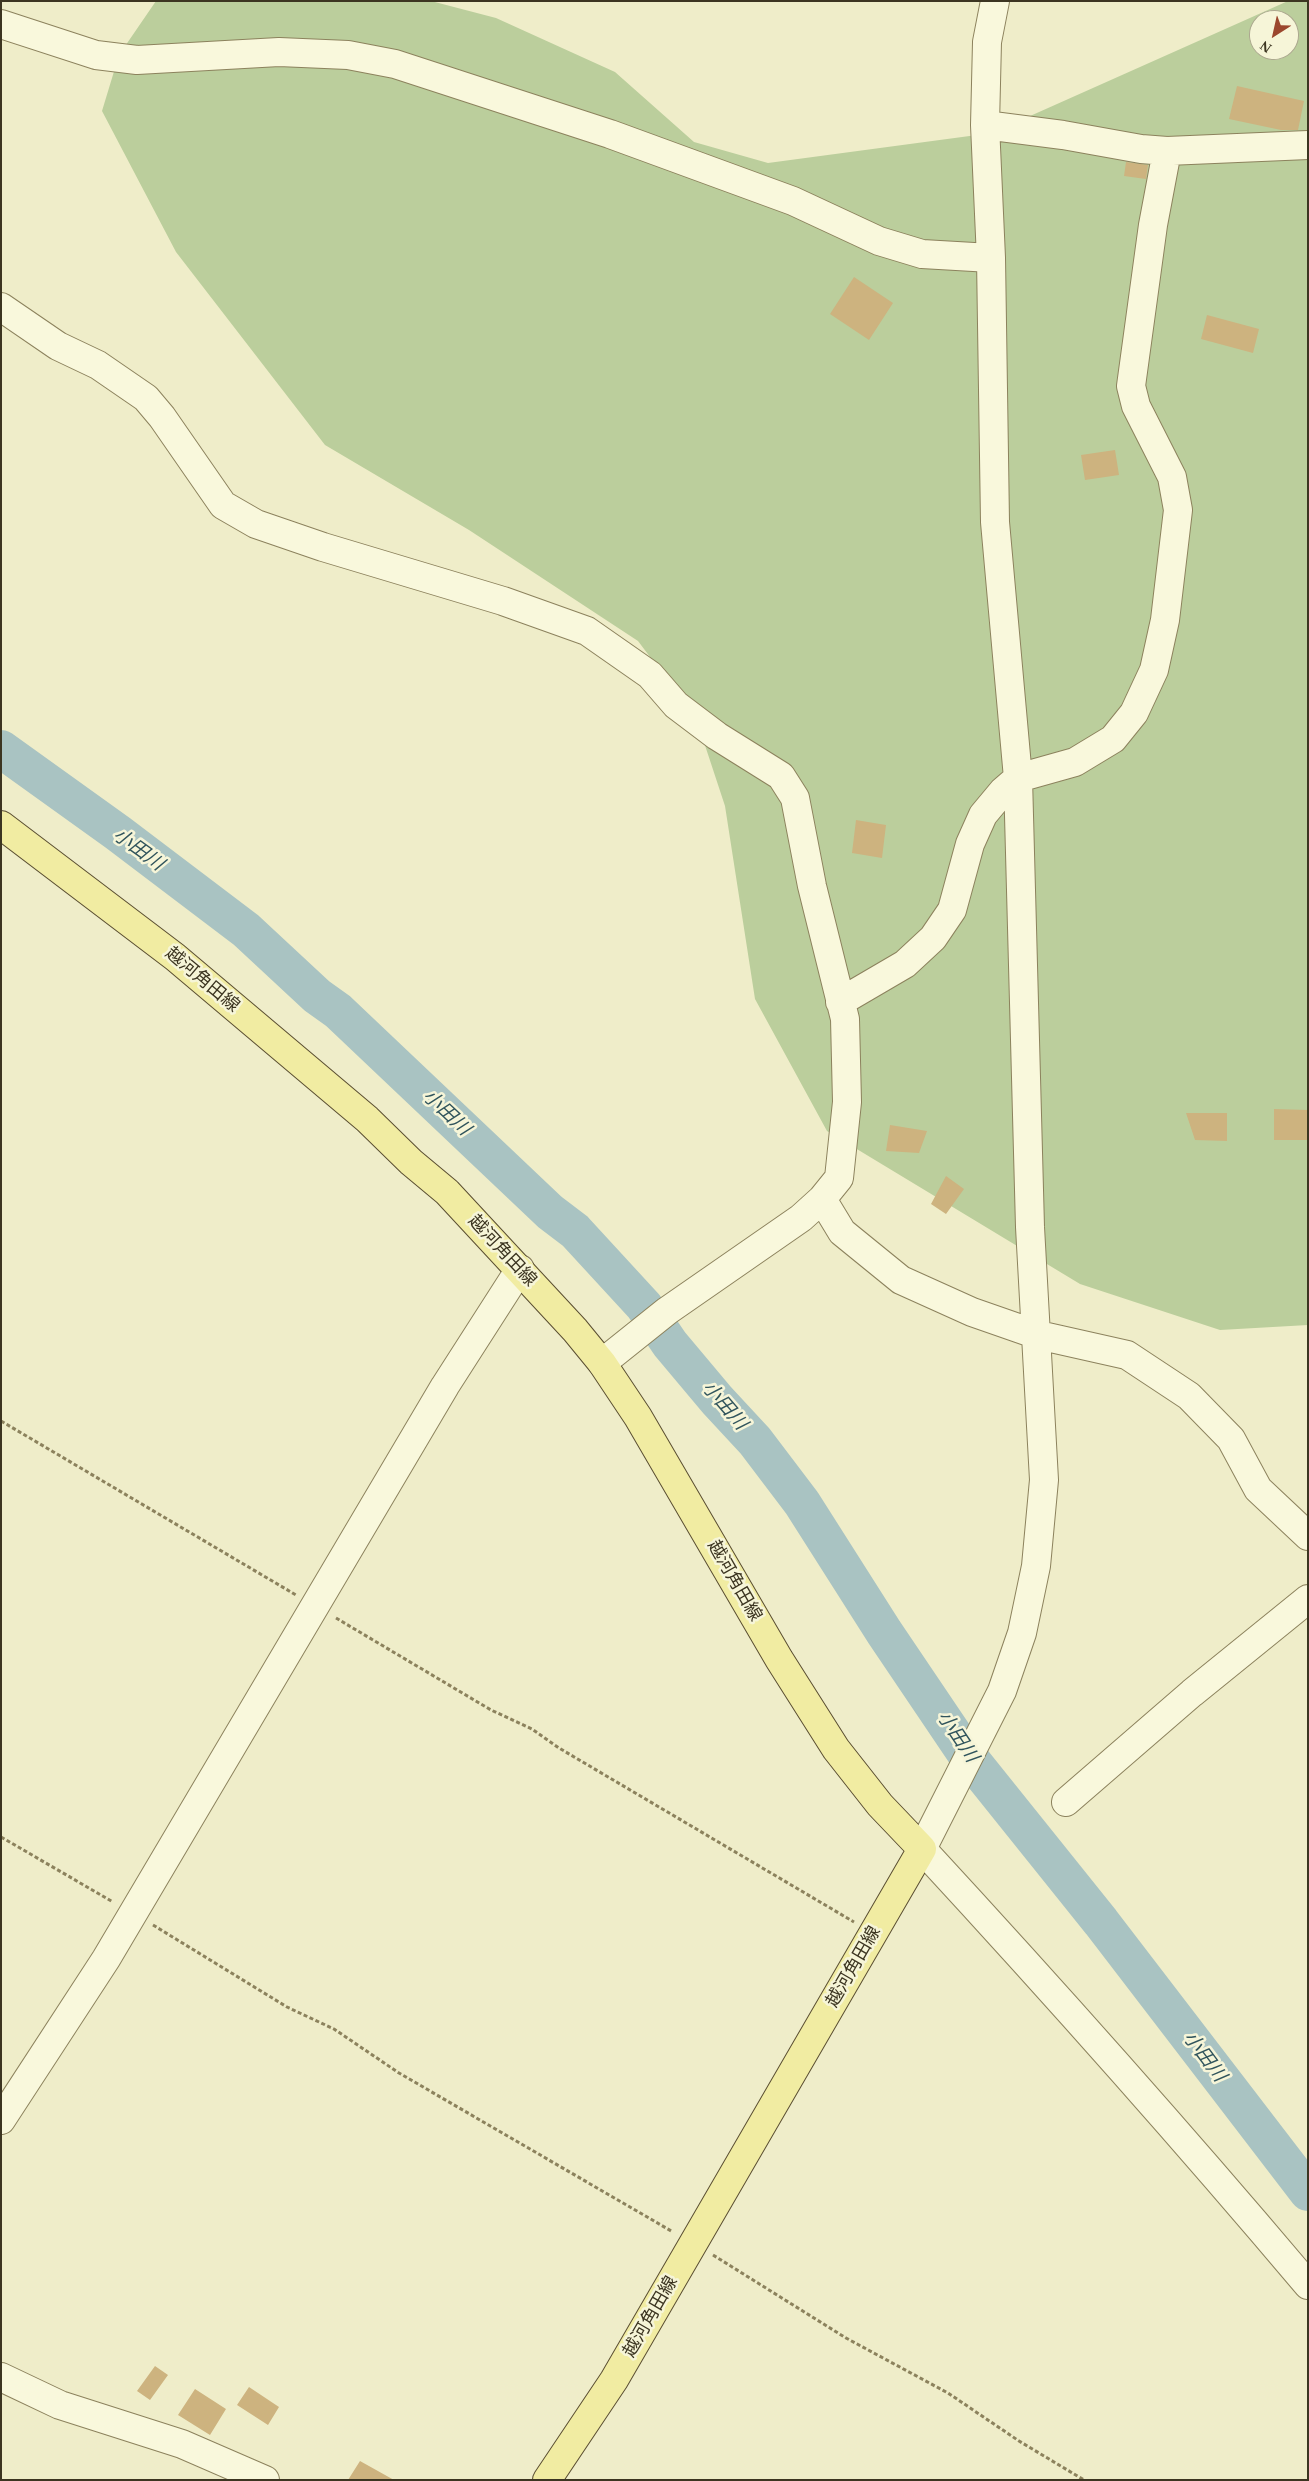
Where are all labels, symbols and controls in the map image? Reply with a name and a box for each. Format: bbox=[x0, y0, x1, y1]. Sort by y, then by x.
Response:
north arrow bbox=[1249, 10, 1299, 60]
text: N bbox=[1257, 38, 1274, 56]
water label: 小田川 bbox=[108, 824, 168, 876]
street label: 越河角田線 bbox=[161, 943, 243, 1017]
water label: 小田川 bbox=[417, 1085, 475, 1141]
street label: 越河角田線 bbox=[463, 1211, 541, 1291]
water label: 小田川 bbox=[697, 1377, 751, 1435]
street label: 越河角田線 bbox=[702, 1537, 766, 1625]
water label: 小田川 bbox=[932, 1707, 982, 1767]
street label: 越河角田線 bbox=[822, 1923, 886, 2011]
water label: 小田川 bbox=[1178, 2027, 1230, 2087]
street label: 越河角田線 bbox=[619, 2273, 683, 2361]

